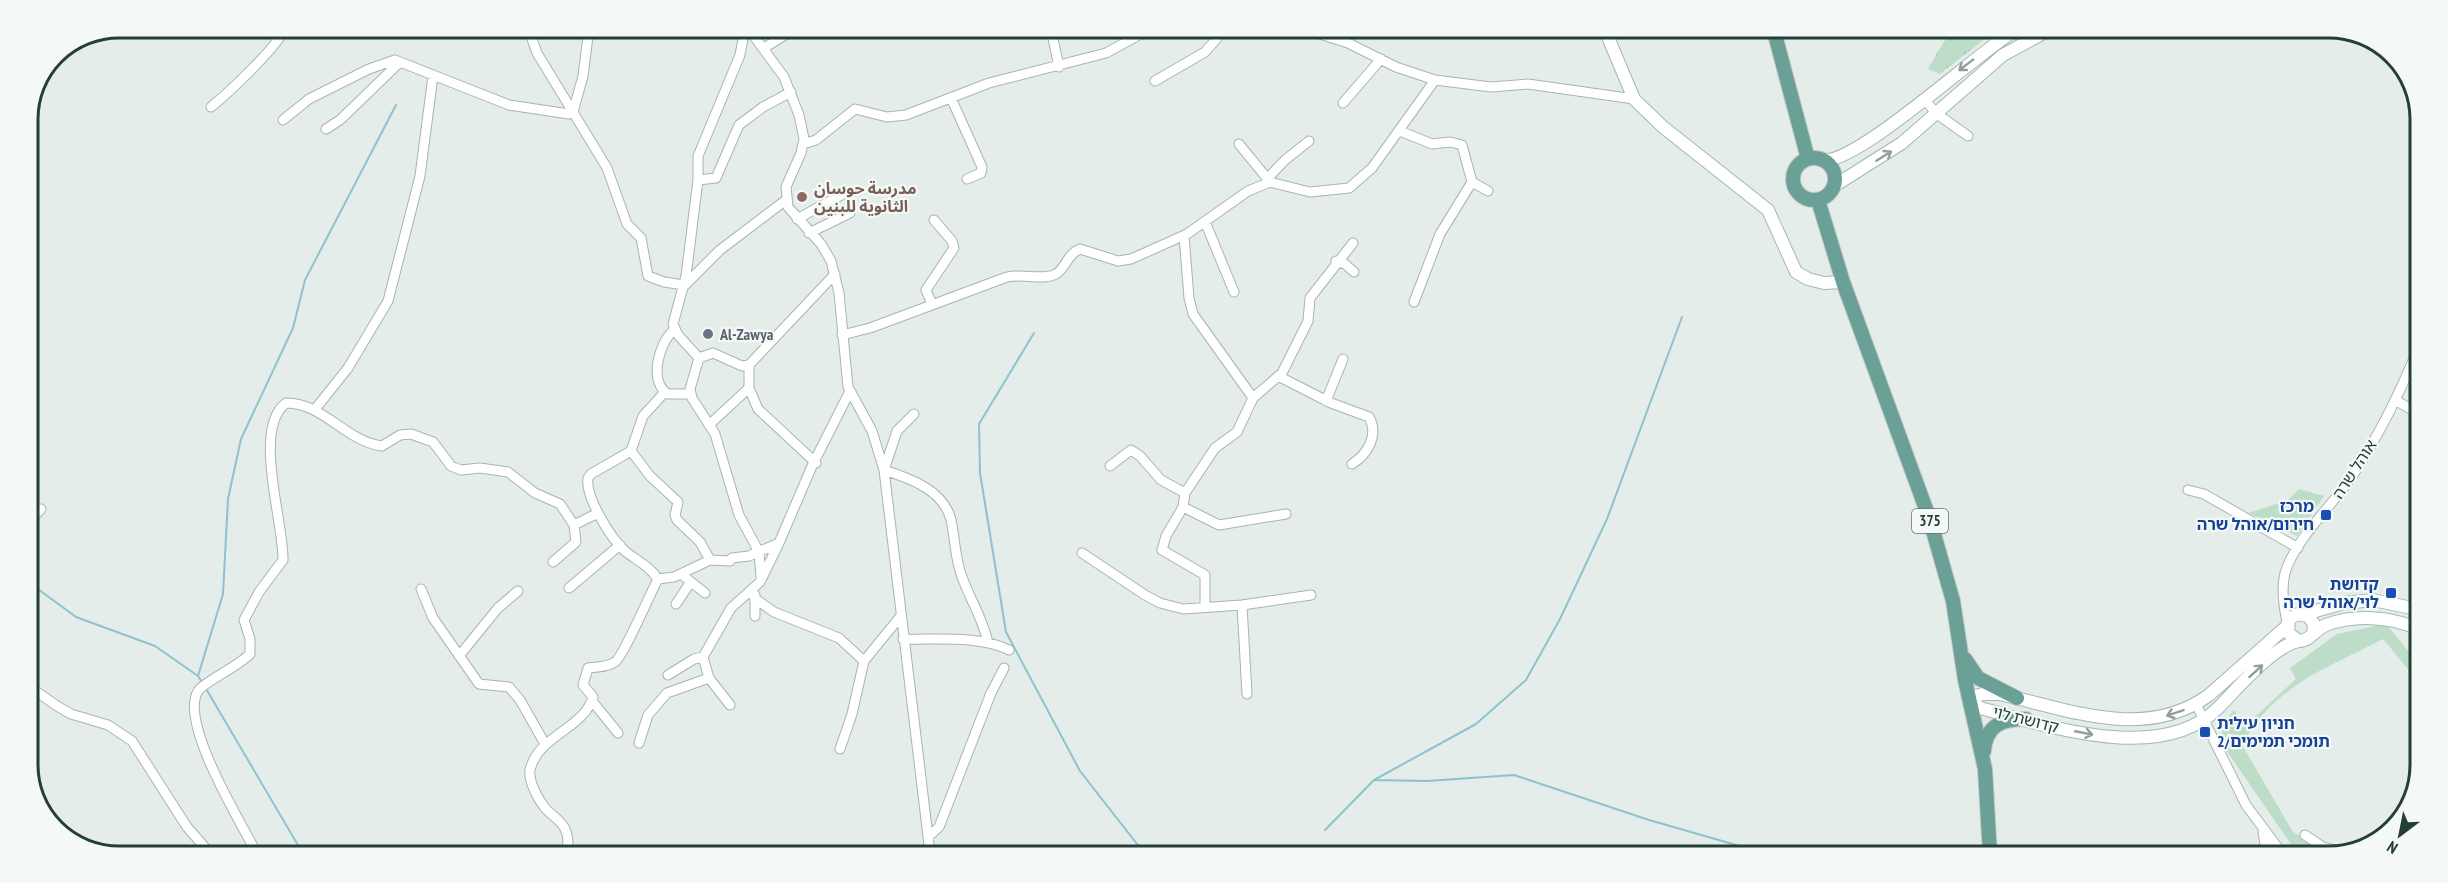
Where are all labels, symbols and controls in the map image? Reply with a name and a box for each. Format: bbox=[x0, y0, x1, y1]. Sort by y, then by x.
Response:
one-way arrow bbox=[1959, 58, 1975, 71]
one-way arrow bbox=[1875, 149, 1892, 161]
place label: مدرسة حوسان الثانوية للبنين bbox=[814, 178, 916, 216]
marker: مدرسة حوسان الثانوية للبنين bbox=[795, 190, 809, 204]
place label: Al-Zawya bbox=[719, 324, 774, 344]
marker: Al-Zawya bbox=[701, 327, 715, 341]
street label: אוהל שרה bbox=[2327, 436, 2381, 502]
place label: מרכז חירום/אוהל שרה bbox=[2197, 496, 2314, 534]
marker: מרכז חירום/אוהל שרה bbox=[2319, 508, 2333, 522]
road number: 375 bbox=[1912, 509, 1948, 533]
place label: קדושת לוי/אוהל שרה bbox=[2283, 574, 2380, 612]
marker: קדושת לוי/אוהל שרה bbox=[2384, 586, 2398, 600]
one-way arrow bbox=[2248, 664, 2263, 678]
street label: קדושת לוי bbox=[1991, 701, 2061, 737]
one-way arrow bbox=[2166, 708, 2185, 719]
place label: חניון עילית 2/תומכי תמימים bbox=[2217, 713, 2330, 751]
marker: חניון עילית 2/תומכי תמימים bbox=[2198, 725, 2212, 739]
one-way arrow bbox=[2073, 728, 2093, 739]
north arrow bbox=[2370, 805, 2430, 865]
text: N bbox=[2383, 837, 2401, 858]

